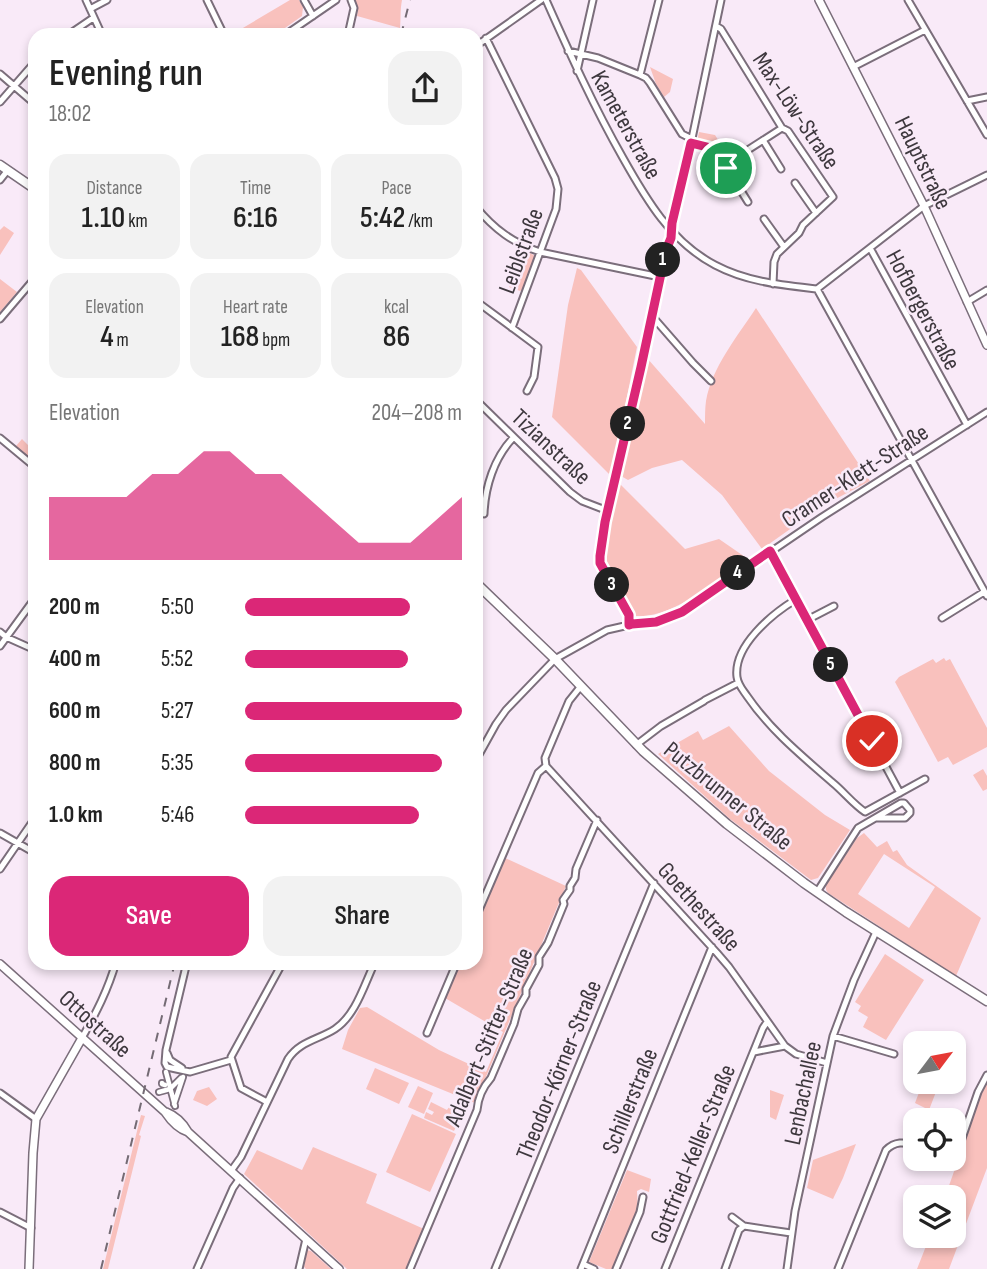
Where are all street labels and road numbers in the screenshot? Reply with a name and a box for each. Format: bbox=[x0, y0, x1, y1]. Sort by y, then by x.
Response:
street label: Max-Löw-Straße bbox=[746, 47, 846, 175]
street label: Kameterstraße bbox=[584, 66, 668, 184]
street label: Hauptstraße bbox=[888, 112, 958, 214]
street label: Leiblstraße bbox=[492, 204, 550, 298]
street label: Hofbergerstraße bbox=[879, 245, 967, 375]
street label: Tizianstraße bbox=[505, 403, 597, 491]
street label: Cramer-Klett-Straße bbox=[776, 418, 934, 534]
street label: Putzbrunner Straße bbox=[658, 735, 798, 857]
street label: Goethestraße bbox=[651, 856, 747, 958]
street label: Adalbert-Stifter-Straße bbox=[438, 944, 540, 1131]
street label: Theodor-Körner-Straße bbox=[510, 976, 608, 1164]
street label: Ottostraße bbox=[53, 984, 137, 1064]
street label: Lenbachallee bbox=[778, 1039, 828, 1147]
street label: Schillerstraße bbox=[596, 1044, 664, 1158]
street label: Gottfried-Keller-Straße bbox=[644, 1060, 742, 1248]

